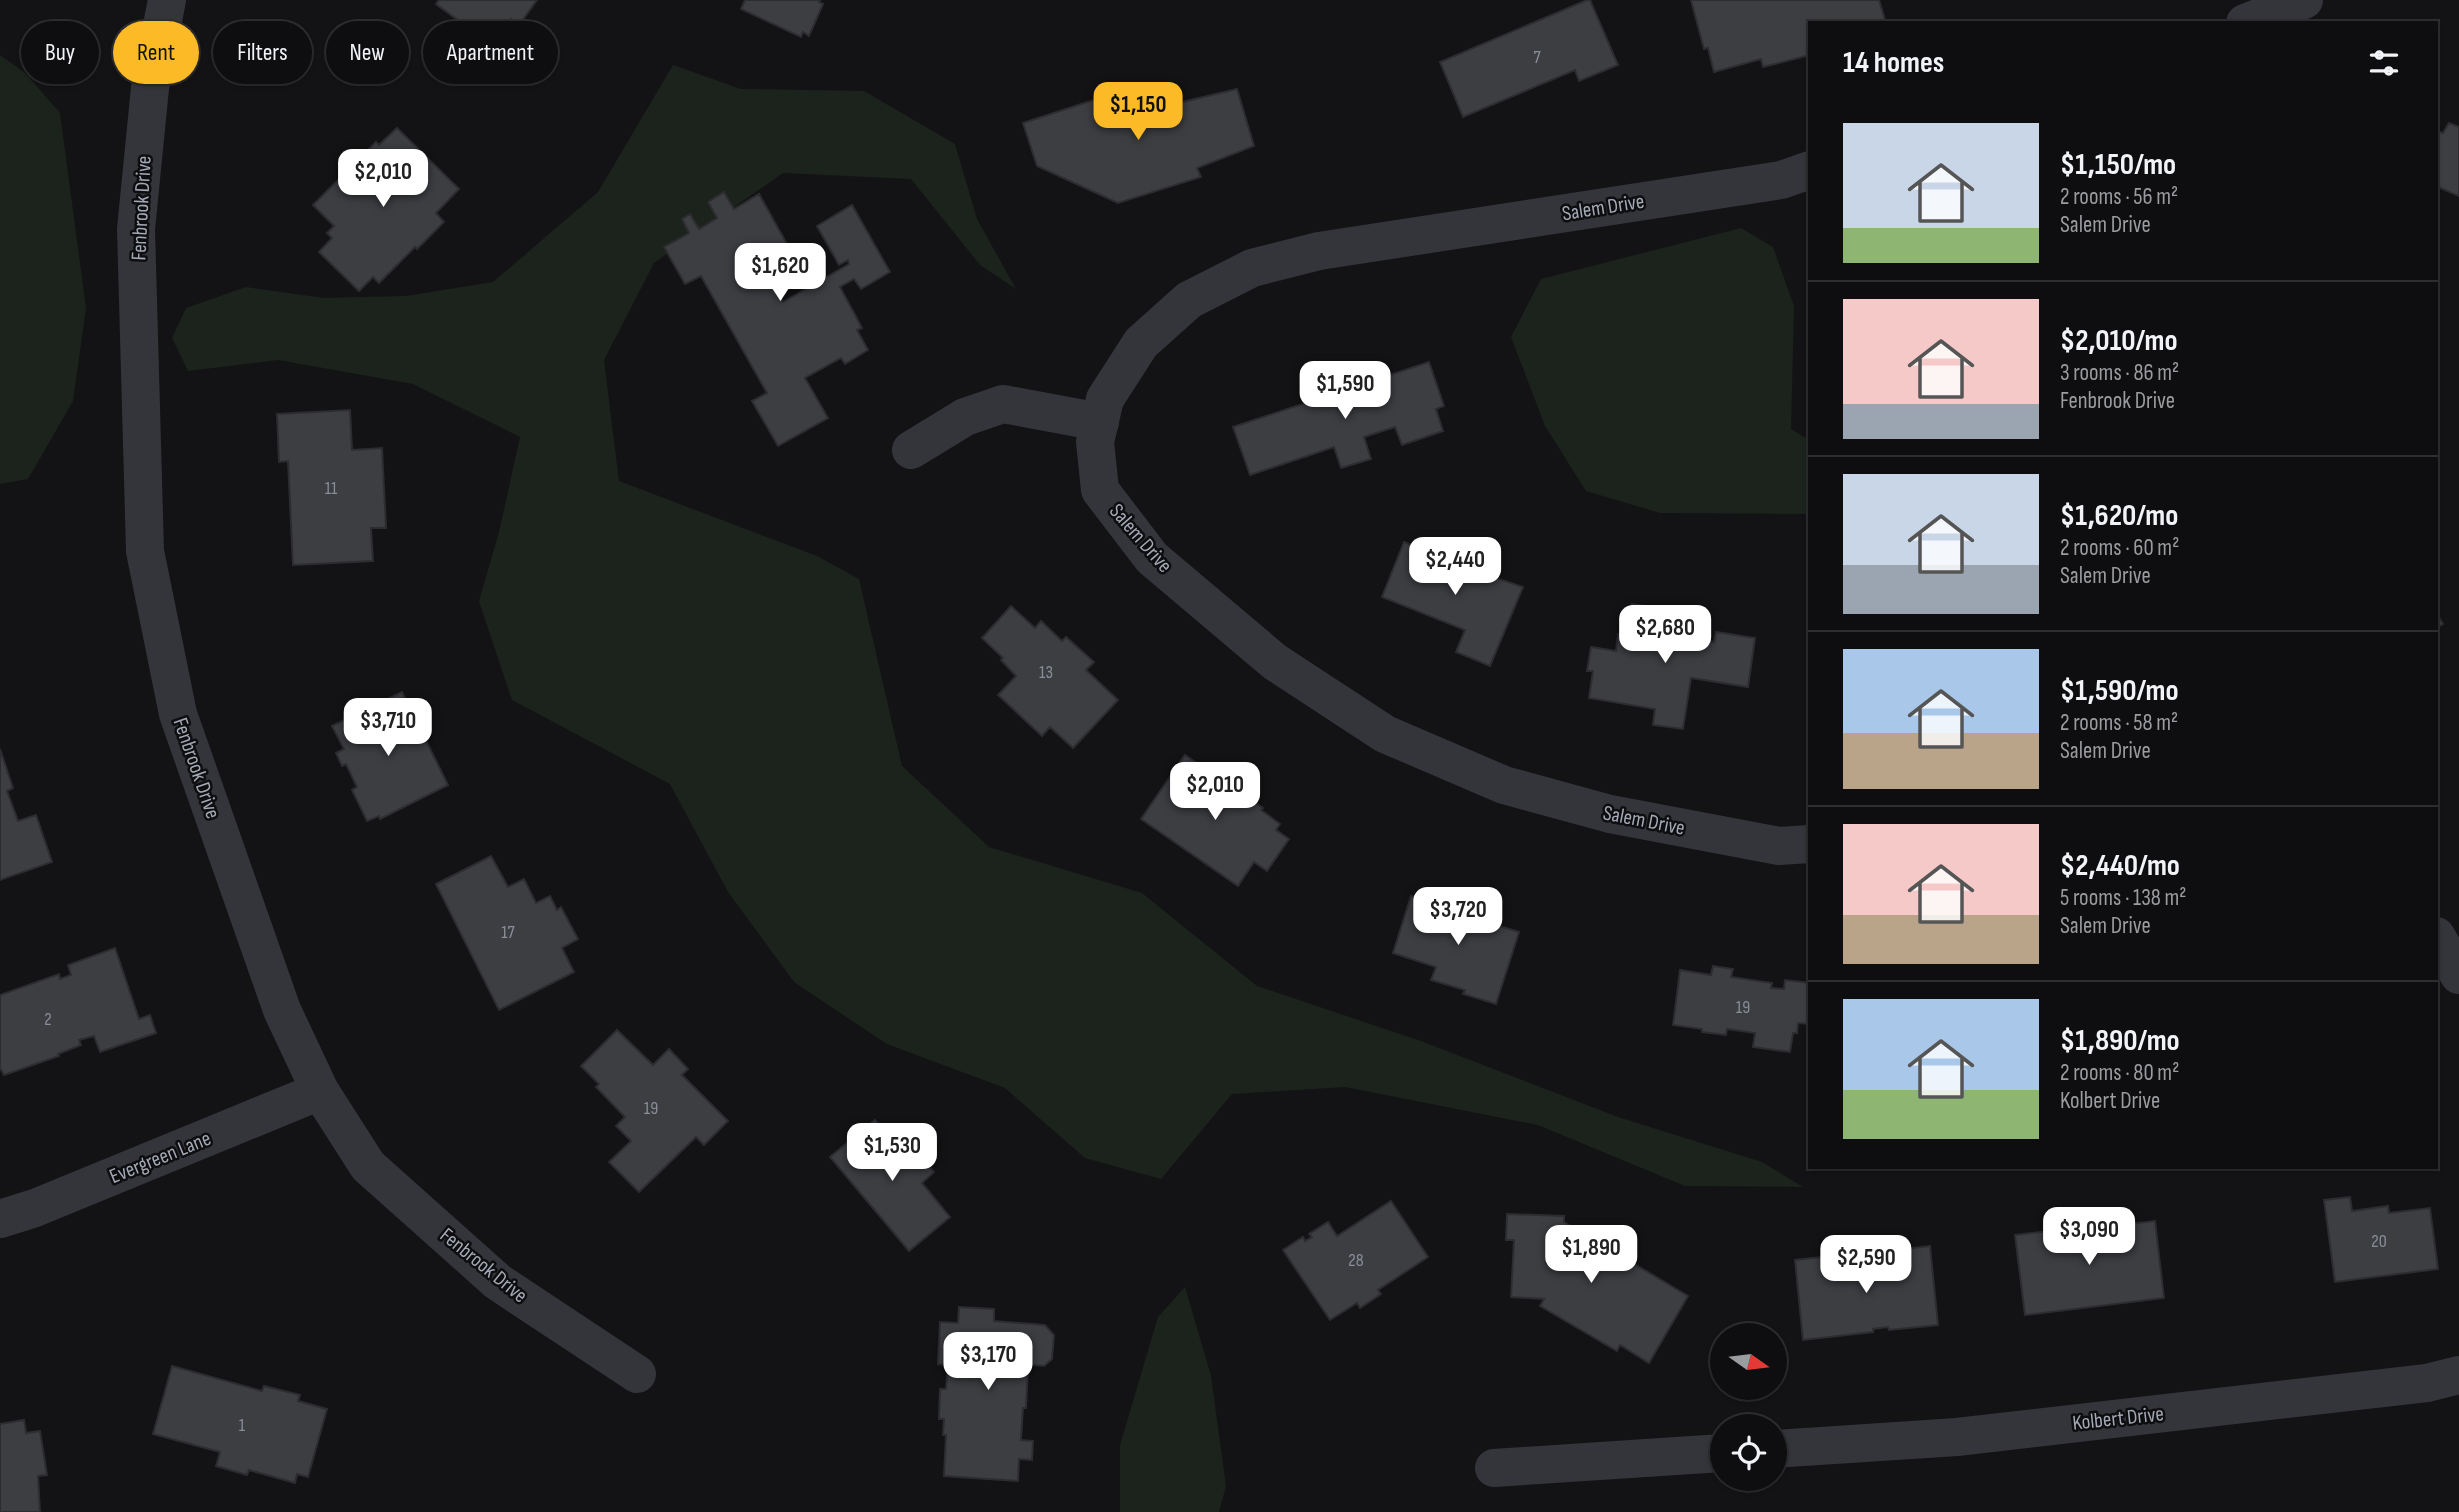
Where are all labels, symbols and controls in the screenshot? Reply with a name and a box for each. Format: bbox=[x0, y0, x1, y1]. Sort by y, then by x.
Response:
chip: Buy bbox=[21, 21, 99, 84]
chip: Rent bbox=[113, 21, 199, 84]
chip: Filters bbox=[213, 21, 312, 84]
chip: New bbox=[326, 21, 409, 84]
chip: Apartment bbox=[423, 21, 558, 84]
icon: filters bbox=[2365, 44, 2403, 82]
text: 14 homes bbox=[1843, 45, 1944, 81]
house number: 7 bbox=[1533, 47, 1541, 68]
pin: $1,150 bbox=[1081, 82, 1195, 142]
text: $1,150 bbox=[1110, 91, 1166, 119]
text: $1,150/mo bbox=[2060, 147, 2176, 183]
pin: $2,010 bbox=[326, 150, 440, 209]
icon: home bbox=[1899, 151, 1983, 235]
street label: Fenbrook Drive bbox=[126, 155, 157, 261]
text: $2,010 bbox=[354, 158, 412, 186]
text: 2 rooms · 56 m² bbox=[2060, 183, 2178, 211]
street label: Salem Drive bbox=[1560, 189, 1646, 226]
text: Salem Drive bbox=[2060, 211, 2151, 239]
pin: $1,620 bbox=[723, 244, 837, 303]
text: $1,620 bbox=[751, 252, 809, 280]
text: $2,010/mo bbox=[2060, 323, 2177, 359]
icon: home bbox=[1899, 327, 1983, 411]
text: 3 rooms · 86 m² bbox=[2060, 359, 2179, 387]
pin: $1,590 bbox=[1288, 362, 1402, 421]
text: $1,590 bbox=[1316, 370, 1374, 398]
text: Fenbrook Drive bbox=[2060, 387, 2175, 415]
house number: 11 bbox=[325, 478, 338, 499]
text: $1,620/mo bbox=[2060, 498, 2178, 534]
street label: Salem Drive bbox=[1104, 499, 1177, 578]
icon: home bbox=[1899, 502, 1983, 586]
text: 2 rooms · 60 m² bbox=[2060, 534, 2179, 562]
pin: $2,440 bbox=[1398, 538, 1512, 597]
text: $2,440 bbox=[1425, 546, 1485, 574]
text: Salem Drive bbox=[2060, 562, 2151, 590]
pin: $2,680 bbox=[1608, 606, 1722, 665]
text: $2,680 bbox=[1635, 614, 1695, 642]
house number: 13 bbox=[1039, 662, 1053, 683]
text: $1,590/mo bbox=[2060, 673, 2179, 709]
icon: home bbox=[1899, 677, 1983, 761]
pin: $3,710 bbox=[331, 698, 445, 758]
text: $3,710 bbox=[360, 707, 416, 735]
text: 2 rooms · 58 m² bbox=[2060, 709, 2178, 737]
street label: Fenbrook Drive bbox=[168, 714, 225, 822]
text: Salem Drive bbox=[2060, 737, 2151, 765]
pin: $2,010 bbox=[1158, 762, 1272, 822]
text: $2,010 bbox=[1186, 771, 1244, 799]
street label: Salem Drive bbox=[1601, 800, 1687, 841]
text: $2,440/mo bbox=[2060, 848, 2180, 884]
icon: home bbox=[1899, 852, 1983, 936]
text: 5 rooms · 138 m² bbox=[2060, 884, 2186, 912]
pin: $3,720 bbox=[1401, 888, 1515, 947]
text: $3,720 bbox=[1429, 896, 1487, 924]
text: Salem Drive bbox=[2060, 912, 2151, 940]
house number: 17 bbox=[501, 922, 516, 943]
house number: 19 bbox=[1736, 997, 1750, 1018]
house number: 2 bbox=[44, 1009, 52, 1030]
text: $1,890/mo bbox=[2060, 1023, 2180, 1059]
icon: home bbox=[1899, 1027, 1983, 1111]
text: 2 rooms · 80 m² bbox=[2060, 1059, 2179, 1087]
text: Kolbert Drive bbox=[2060, 1087, 2160, 1115]
house number: 19 bbox=[644, 1098, 658, 1119]
pin: $1,530 bbox=[835, 1124, 949, 1183]
street label: Evergreen Lane bbox=[106, 1126, 215, 1189]
text: $1,530 bbox=[863, 1132, 921, 1160]
pin: $3,090 bbox=[2032, 1208, 2146, 1267]
text: $3,090 bbox=[2059, 1216, 2119, 1244]
street label: Fenbrook Drive bbox=[435, 1223, 532, 1308]
pin: $1,890 bbox=[1534, 1226, 1648, 1285]
house number: 20 bbox=[2371, 1231, 2387, 1252]
text: $1,890 bbox=[1561, 1234, 1621, 1262]
pin: $2,590 bbox=[1809, 1236, 1923, 1295]
text: $2,590 bbox=[1836, 1244, 1896, 1272]
house number: 28 bbox=[1348, 1250, 1364, 1271]
north arrow bbox=[1710, 1323, 1787, 1400]
map controls bbox=[1710, 1323, 1787, 1491]
pin: $3,170 bbox=[931, 1332, 1045, 1392]
text: $3,170 bbox=[959, 1341, 1017, 1369]
street label: Kolbert Drive bbox=[2071, 1401, 2165, 1436]
button: locate bbox=[1710, 1414, 1787, 1491]
house number: 1 bbox=[239, 1415, 246, 1436]

